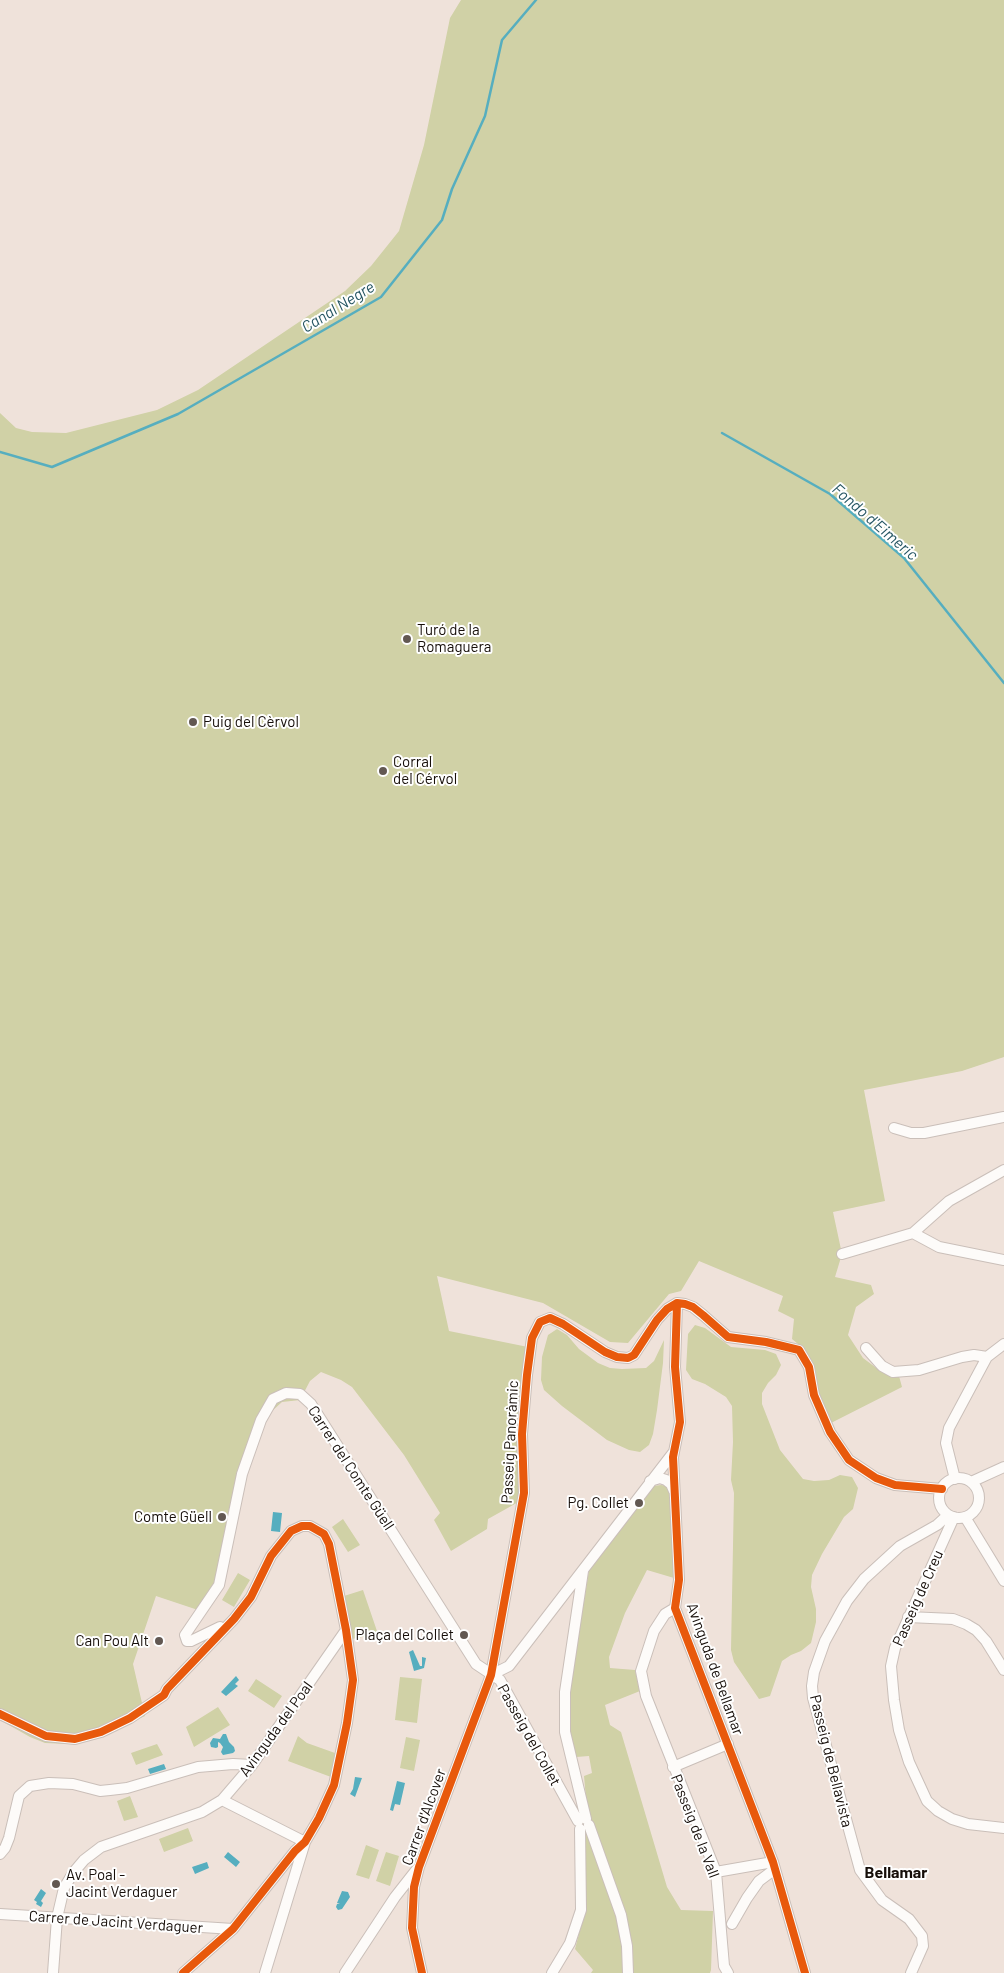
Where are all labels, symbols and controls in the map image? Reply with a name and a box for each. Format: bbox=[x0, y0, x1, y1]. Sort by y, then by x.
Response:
water label: Canal Negre bbox=[298, 277, 378, 337]
water label: Fondo d'Eimeric bbox=[828, 480, 922, 564]
place label: Turó de la Romaguera bbox=[417, 621, 492, 656]
marker: Turó de la Romaguera bbox=[401, 633, 413, 645]
place label: Puig del Cèrvol bbox=[203, 713, 299, 731]
marker: Puig del Cèrvol bbox=[187, 716, 199, 728]
place label: Corral del Cérvol bbox=[393, 753, 457, 788]
marker: Corral del Cérvol bbox=[377, 765, 389, 777]
street label: Passeig Panoràmic bbox=[498, 1380, 522, 1504]
street label: Carrer del Comte Güell bbox=[304, 1402, 398, 1534]
place label: Pg. Collet bbox=[568, 1494, 629, 1512]
marker: Pg. Collet bbox=[633, 1497, 645, 1509]
place label: Comte Güell bbox=[134, 1508, 212, 1526]
marker: Comte Güell bbox=[216, 1511, 228, 1523]
street label: Passeig de Creu bbox=[889, 1547, 947, 1649]
street label: Avinguda de Bellamar bbox=[683, 1600, 747, 1738]
place label: Plaça del Collet bbox=[355, 1626, 454, 1644]
marker: Plaça del Collet bbox=[458, 1629, 470, 1641]
place label: Can Pou Alt bbox=[75, 1632, 149, 1650]
marker: Can Pou Alt bbox=[153, 1635, 165, 1647]
street label: Avinguda del Poal bbox=[235, 1678, 317, 1780]
street label: Passeig del Collet bbox=[494, 1681, 564, 1789]
street label: Passeig de Bellavista bbox=[806, 1693, 856, 1829]
street label: Carrer d'Alcover bbox=[398, 1766, 450, 1868]
street label: Passeig de la Vall bbox=[667, 1772, 723, 1880]
district label: Bellamar bbox=[865, 1863, 927, 1883]
place label: Av. Poal - Jacint Verdaguer bbox=[66, 1866, 177, 1901]
marker: Av. Poal - Jacint Verdaguer bbox=[50, 1878, 62, 1890]
street label: Carrer de Jacint Verdaguer bbox=[28, 1907, 204, 1937]

